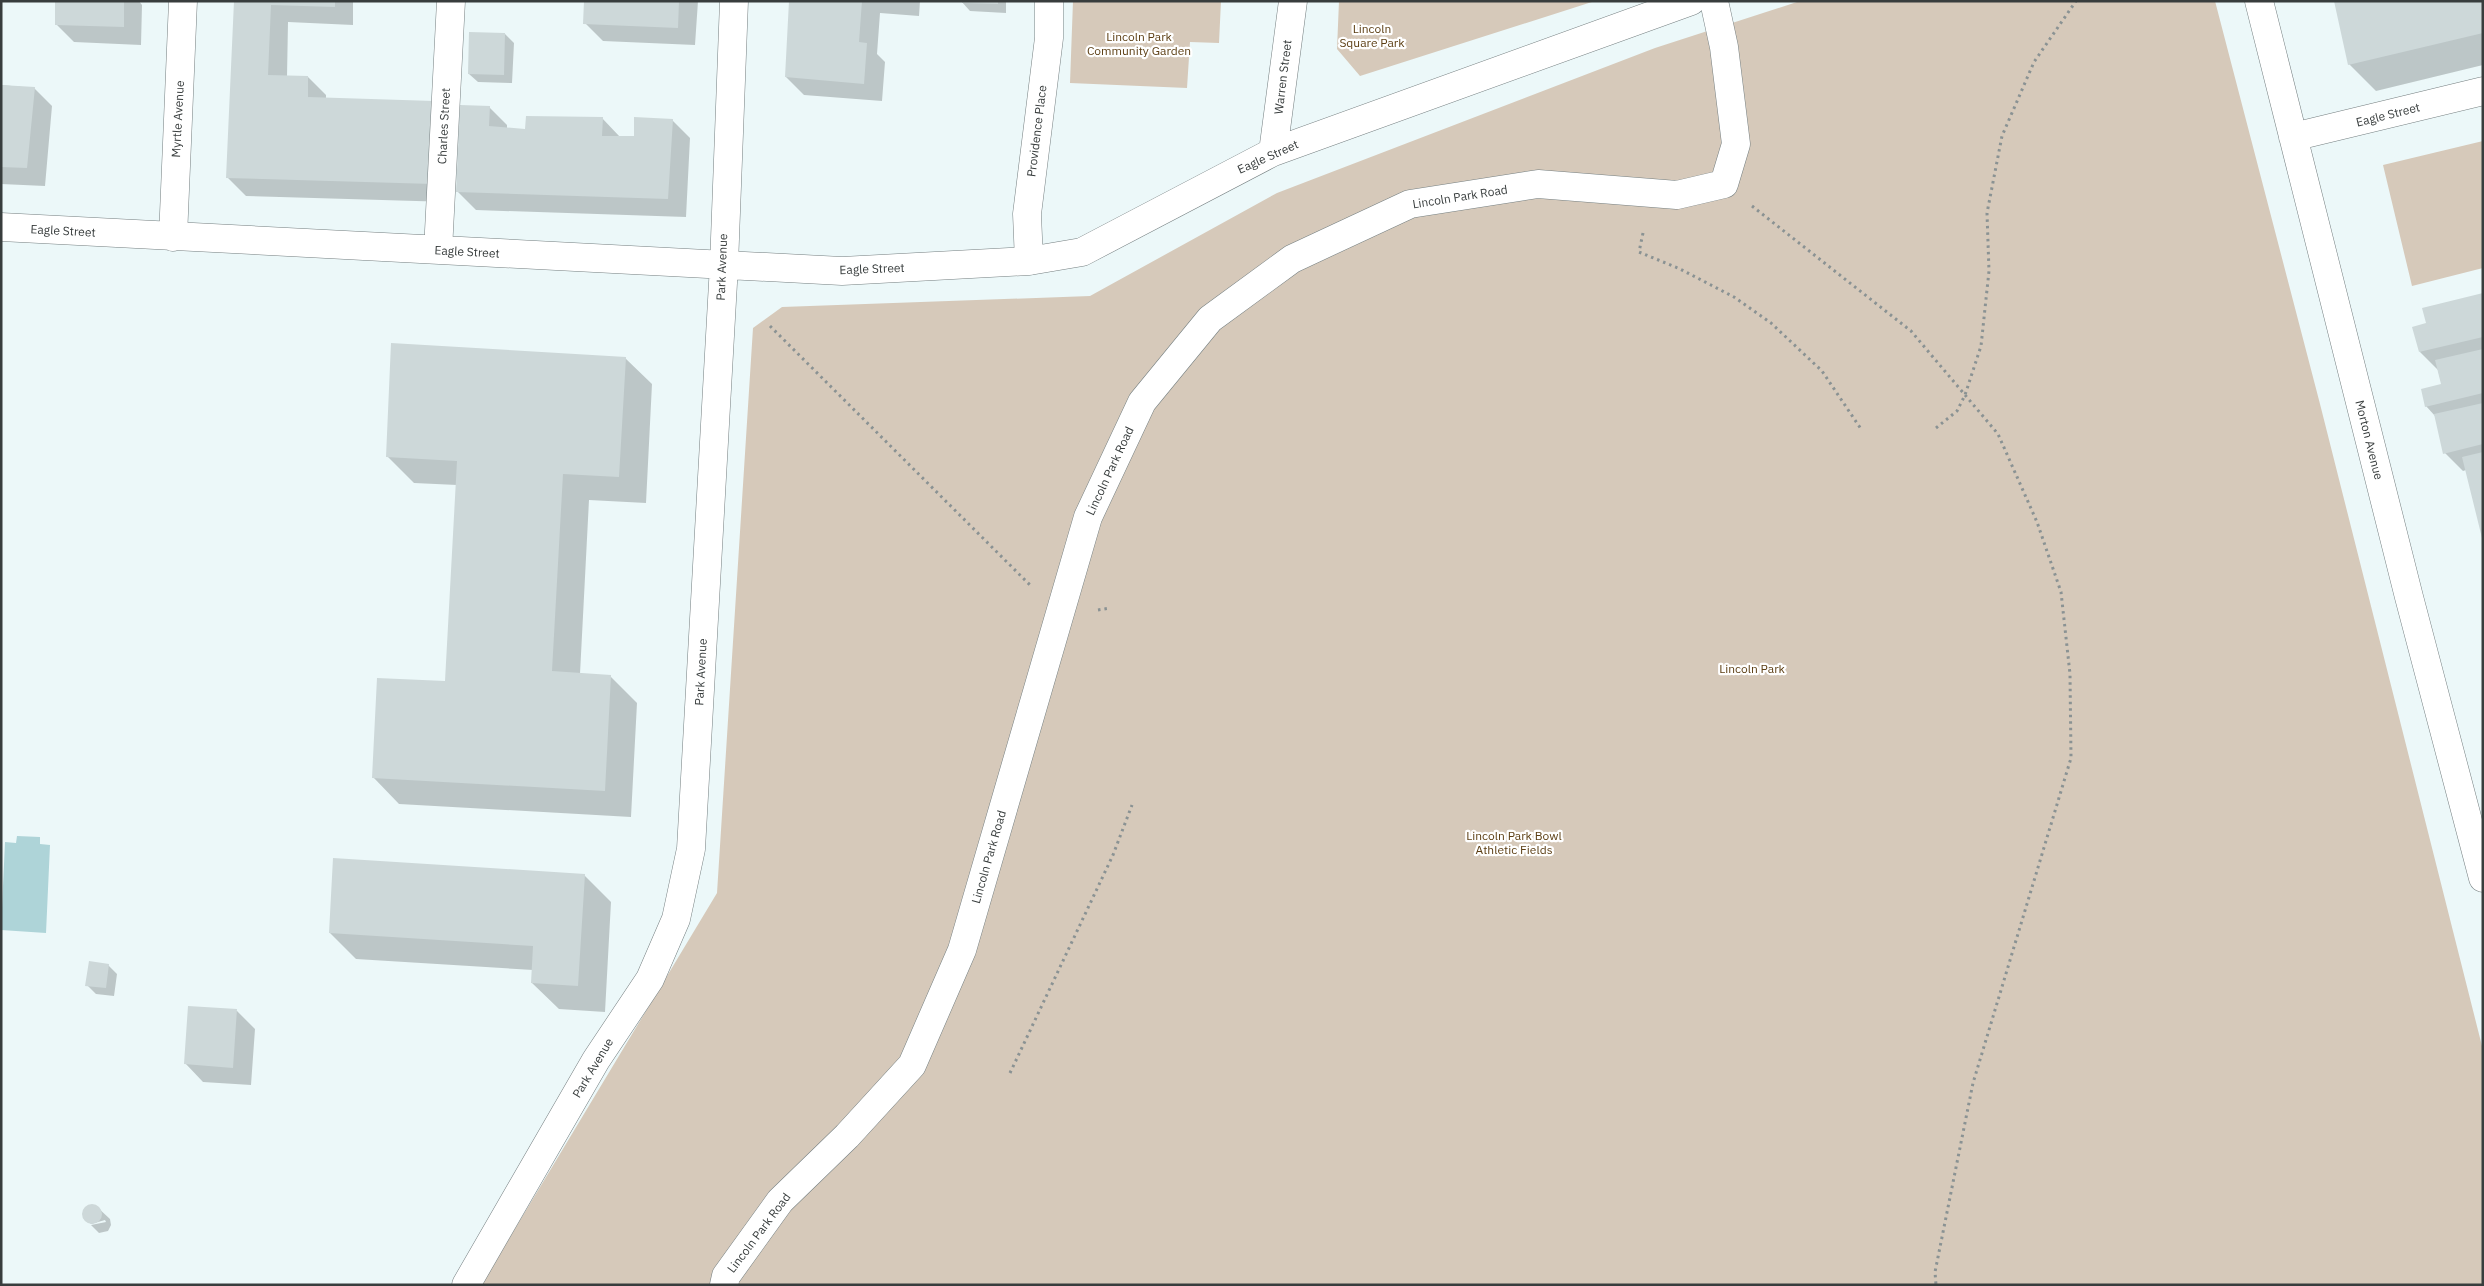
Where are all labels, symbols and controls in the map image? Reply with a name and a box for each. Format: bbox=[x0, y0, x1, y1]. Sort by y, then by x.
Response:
park label: Lincoln Square Park bbox=[1339, 21, 1405, 50]
park label: Lincoln Park Community Garden bbox=[1087, 29, 1191, 58]
street label: Warren Street bbox=[1270, 39, 1295, 115]
street label: Myrtle Avenue bbox=[168, 80, 187, 158]
street label: Providence Place bbox=[1023, 84, 1050, 178]
street label: Charles Street bbox=[434, 87, 453, 165]
street label: Eagle Street bbox=[2354, 99, 2421, 130]
street label: Eagle Street bbox=[1235, 136, 1301, 177]
street label: Lincoln Park Road bbox=[1411, 182, 1509, 211]
street label: Eagle Street bbox=[30, 221, 96, 240]
street label: Park Avenue bbox=[713, 233, 730, 301]
street label: Eagle Street bbox=[434, 242, 500, 261]
street label: Eagle Street bbox=[839, 260, 905, 277]
street label: Morton Avenue bbox=[2352, 399, 2387, 482]
street label: Lincoln Park Road bbox=[1082, 424, 1137, 518]
street label: Park Avenue bbox=[691, 638, 710, 706]
park label: Lincoln Park bbox=[1719, 661, 1786, 676]
street label: Lincoln Park Road bbox=[968, 809, 1009, 905]
park label: Lincoln Park Bowl Athletic Fields bbox=[1466, 828, 1562, 857]
street label: Park Avenue bbox=[569, 1035, 617, 1100]
street label: Lincoln Park Road bbox=[724, 1190, 794, 1276]

